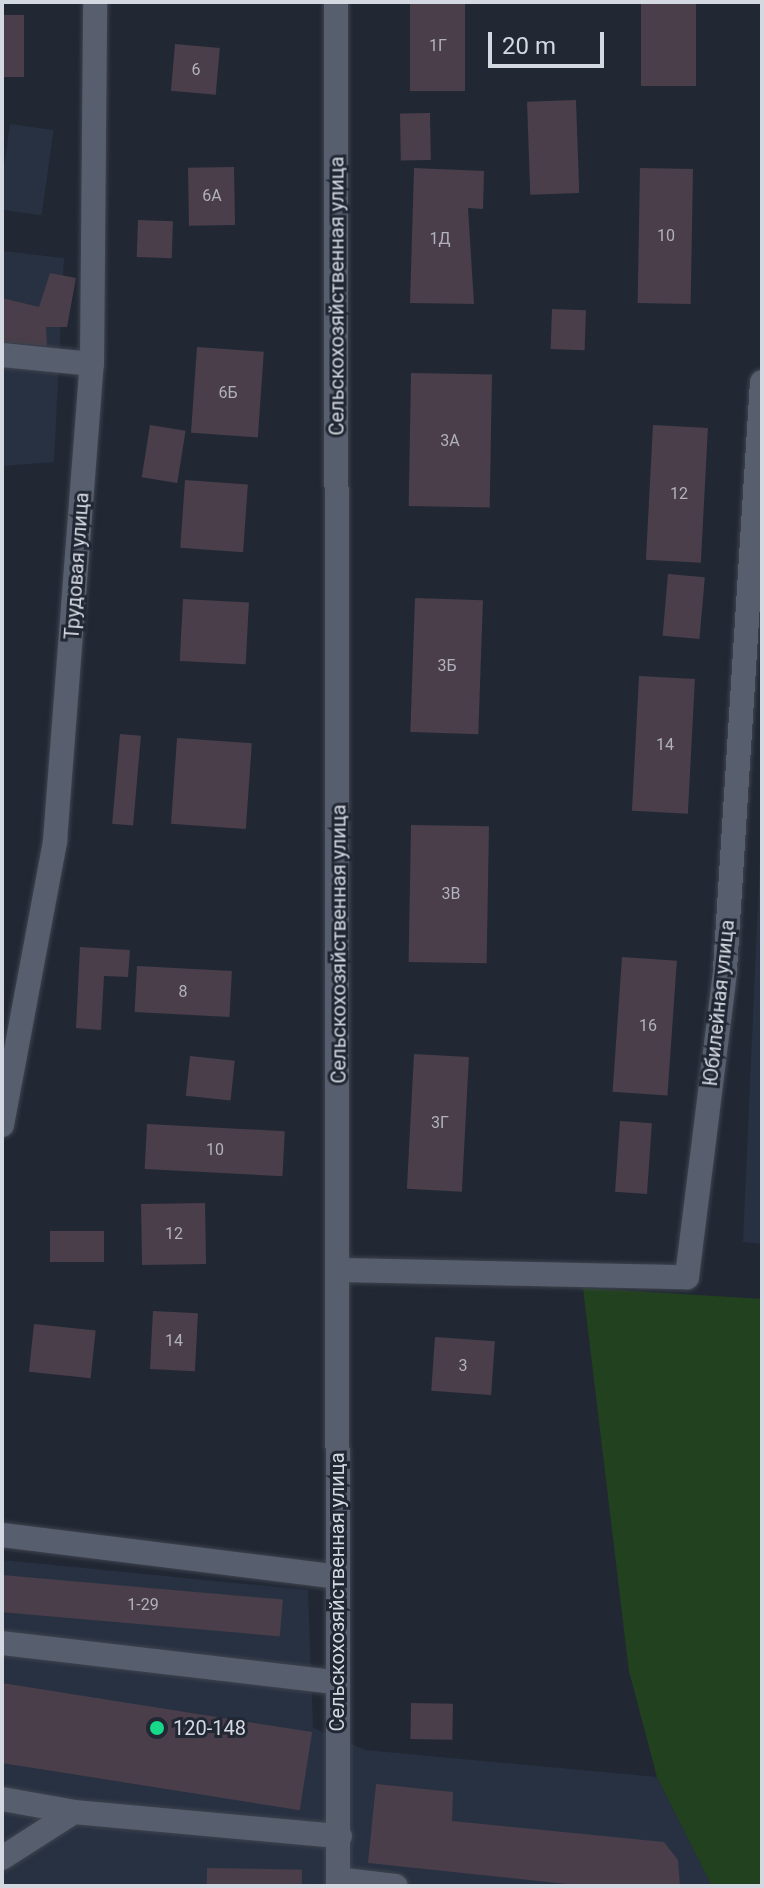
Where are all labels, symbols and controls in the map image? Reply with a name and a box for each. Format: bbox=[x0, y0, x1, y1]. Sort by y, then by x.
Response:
scale bar bbox=[492, 16, 608, 66]
text: 20 m bbox=[502, 32, 556, 60]
house number: 1Г bbox=[429, 36, 447, 56]
house number: 6 bbox=[192, 60, 200, 80]
street label: Сельскохозяйственная улица bbox=[325, 156, 349, 436]
house number: 6А bbox=[202, 186, 222, 206]
house number: 10 bbox=[657, 226, 675, 246]
house number: 1Д bbox=[429, 229, 451, 249]
house number: 6Б bbox=[218, 383, 238, 403]
house number: 3А bbox=[440, 431, 460, 451]
house number: 12 bbox=[670, 484, 688, 504]
street label: Трудовая улица bbox=[60, 492, 94, 640]
house number: 3Б bbox=[437, 656, 457, 676]
house number: 14 bbox=[656, 735, 674, 755]
street label: Сельскохозяйственная улица bbox=[327, 804, 351, 1084]
house number: 3В bbox=[442, 884, 460, 904]
street label: Юбилейная улица bbox=[698, 919, 740, 1087]
house number: 8 bbox=[179, 982, 187, 1002]
house number: 16 bbox=[639, 1016, 657, 1036]
house number: 3Г bbox=[431, 1113, 449, 1133]
house number: 10 bbox=[206, 1140, 224, 1160]
house number: 12 bbox=[165, 1224, 183, 1244]
house number: 14 bbox=[165, 1331, 183, 1351]
house number: 3 bbox=[459, 1356, 467, 1376]
street label: Сельскохозяйственная улица bbox=[325, 1452, 349, 1732]
house number: 1-29 bbox=[127, 1595, 159, 1615]
place label: 120-148 bbox=[173, 1716, 246, 1740]
marker: 120-148 bbox=[148, 1719, 166, 1737]

